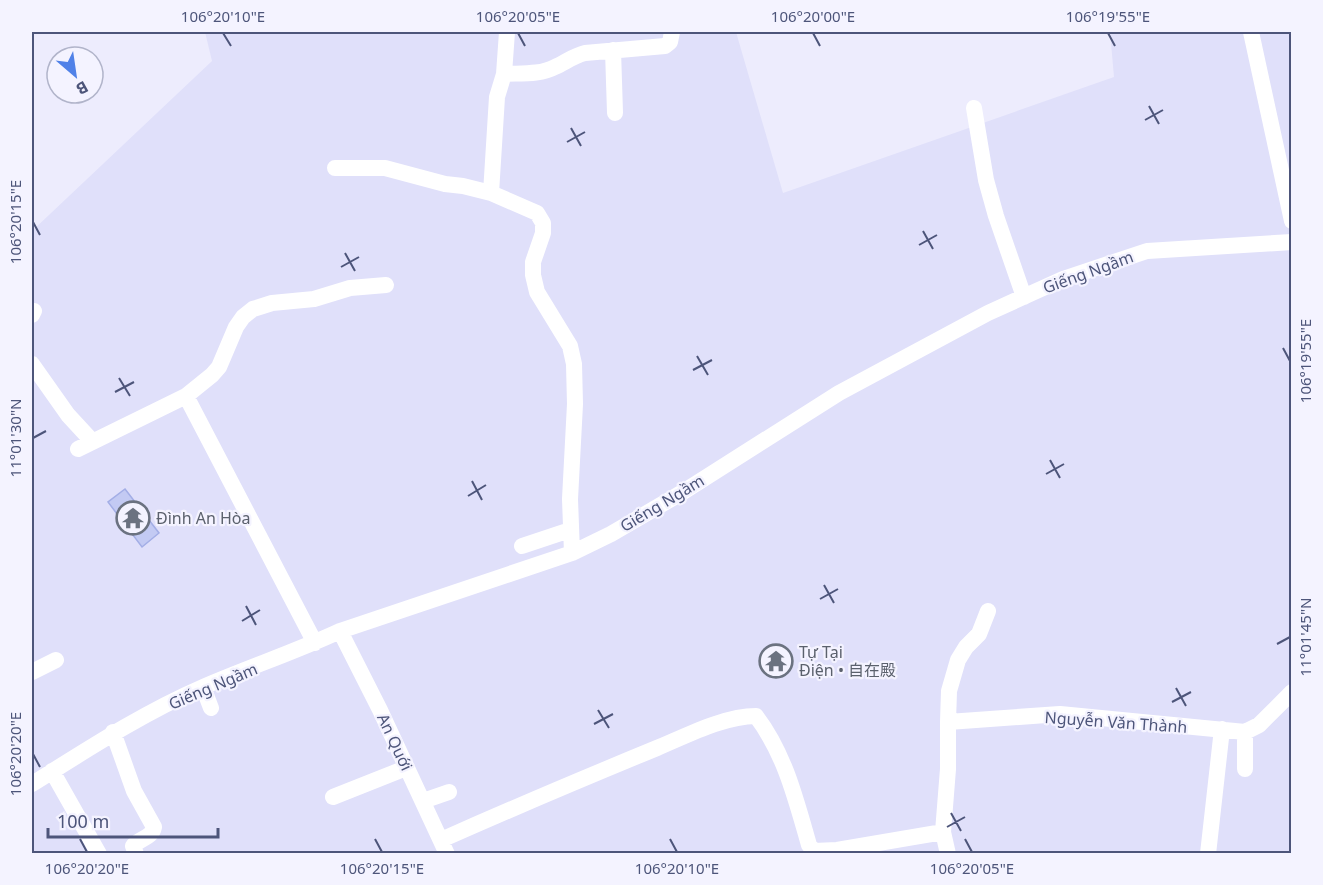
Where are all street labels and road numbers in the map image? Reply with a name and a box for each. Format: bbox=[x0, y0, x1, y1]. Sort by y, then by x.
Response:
street label: Giếng Ngầm bbox=[1040, 245, 1136, 299]
street label: Giếng Ngầm bbox=[616, 469, 708, 537]
street label: Giếng Ngầm bbox=[165, 657, 261, 715]
street label: Nguyễn Văn Thành bbox=[1044, 706, 1188, 738]
street label: An Quới bbox=[372, 710, 418, 774]

